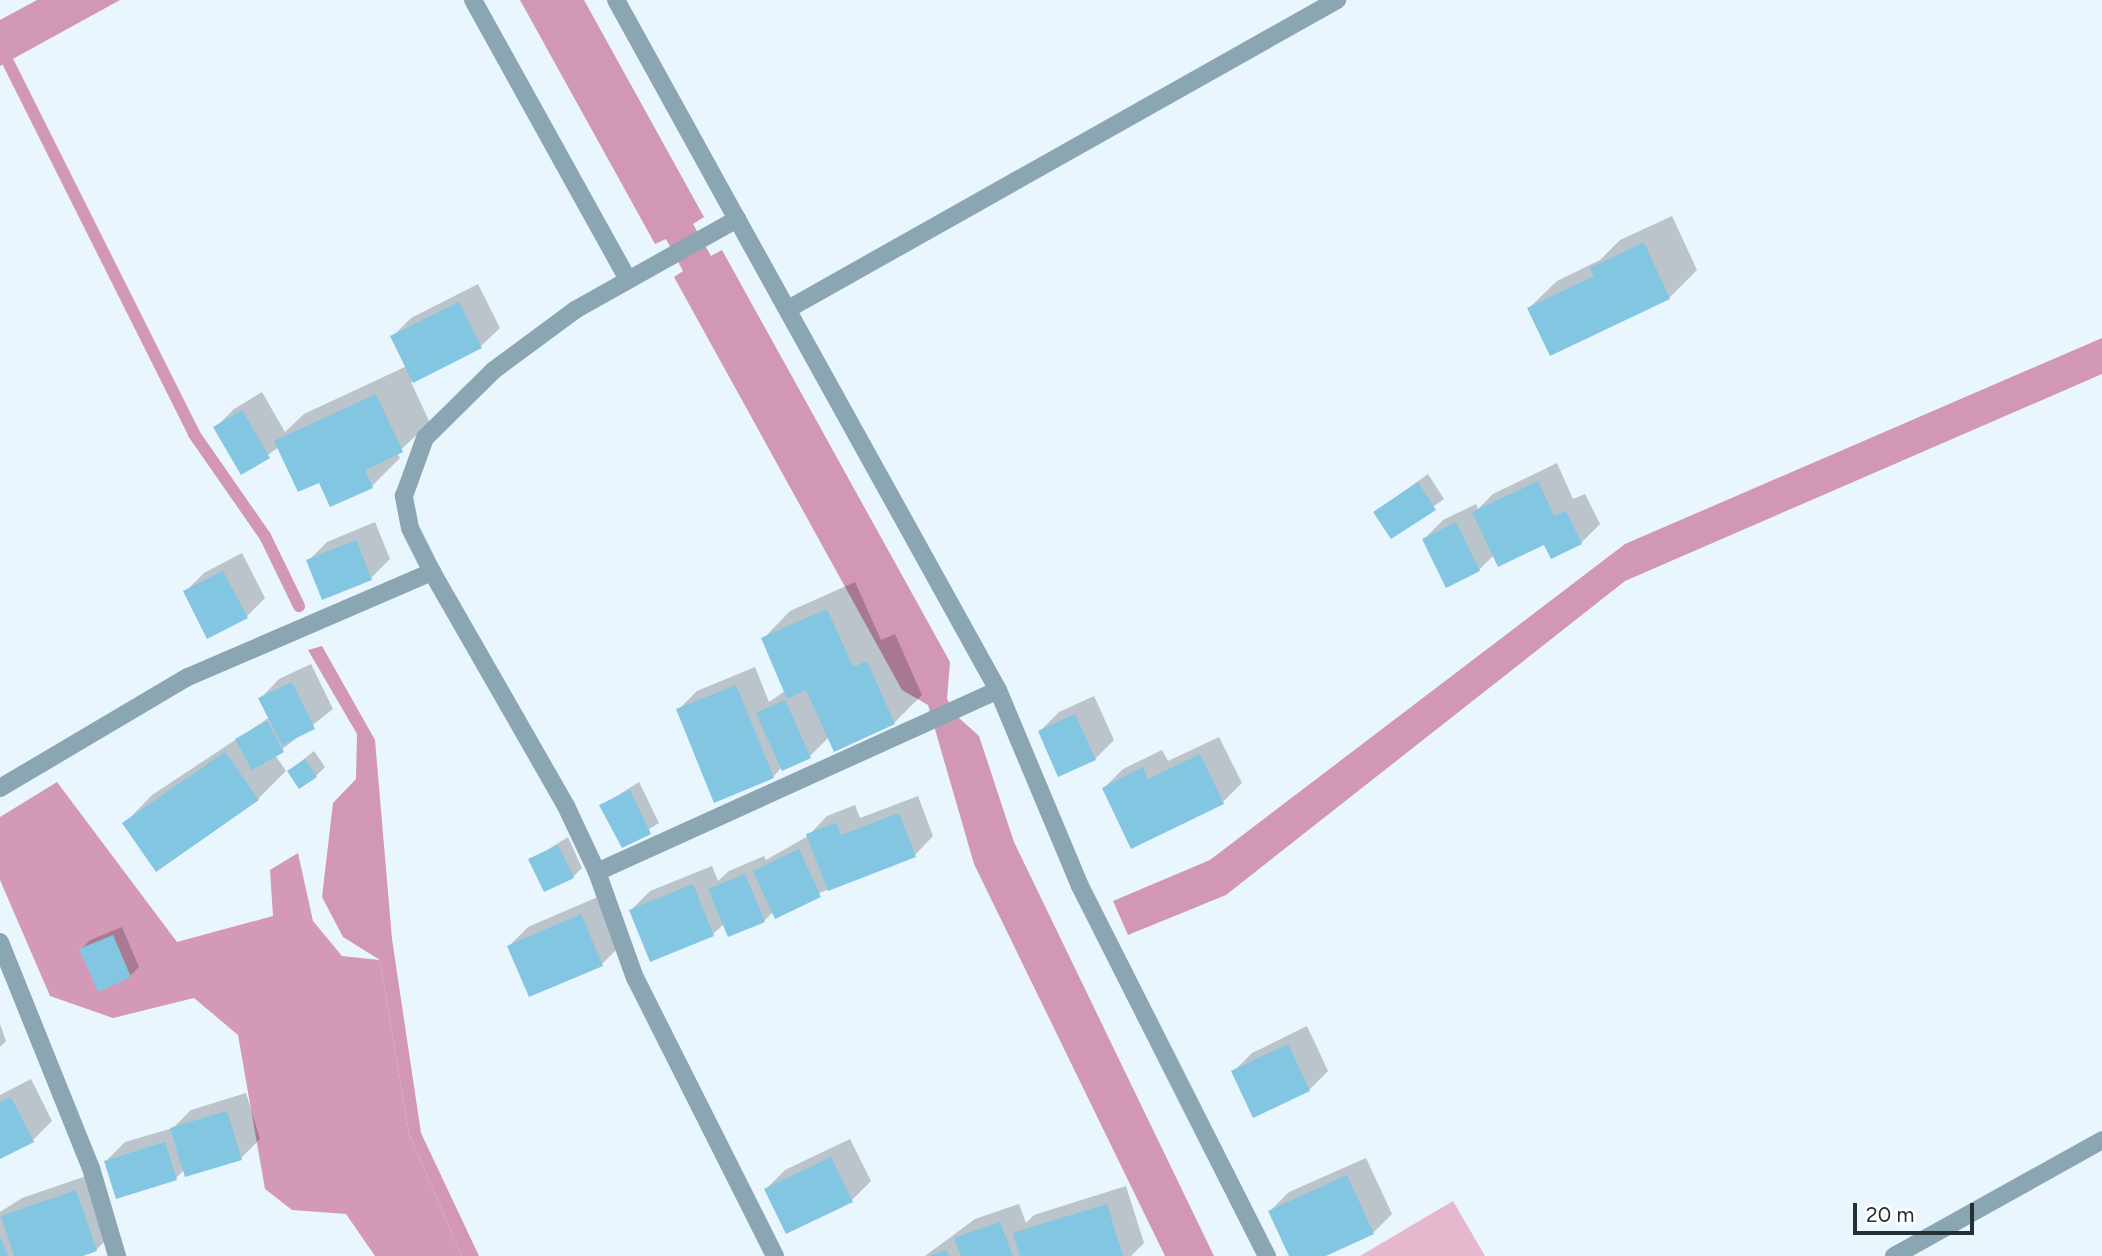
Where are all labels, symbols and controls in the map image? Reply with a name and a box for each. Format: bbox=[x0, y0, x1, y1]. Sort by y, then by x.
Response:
scale bar bbox=[1857, 1190, 1978, 1234]
text: 20 m bbox=[1866, 1202, 1914, 1227]

